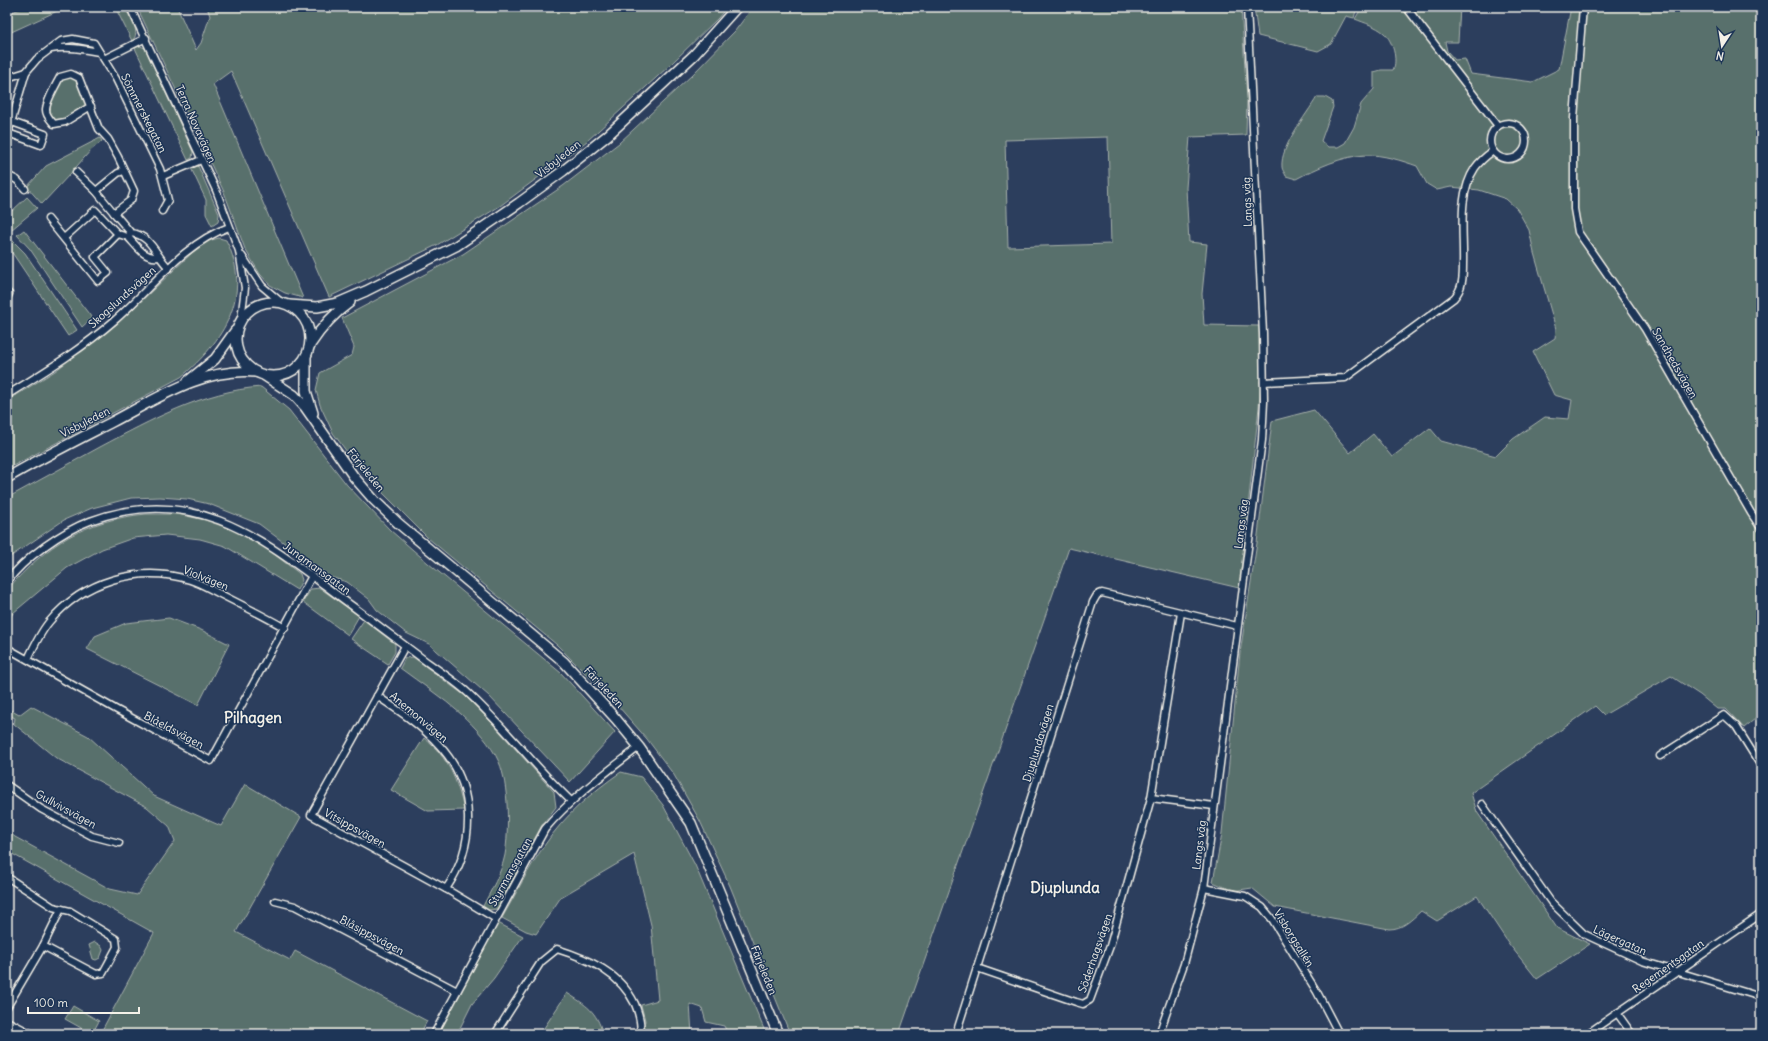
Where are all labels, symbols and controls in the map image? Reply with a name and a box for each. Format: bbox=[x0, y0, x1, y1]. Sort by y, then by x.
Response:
north arrow bbox=[1702, 26, 1742, 66]
text: N bbox=[1715, 48, 1725, 63]
street label: Sömmerskegatan bbox=[118, 71, 170, 155]
street label: Terra Novavägen bbox=[173, 83, 219, 165]
street label: Visbyleden bbox=[533, 137, 583, 181]
street label: Langs väg bbox=[1239, 177, 1255, 227]
street label: Skogslundsvägen bbox=[85, 263, 159, 331]
street label: Sandhedsvägen bbox=[1649, 325, 1701, 401]
street label: Visbyleden bbox=[58, 404, 112, 440]
street label: Färjeleden bbox=[344, 445, 388, 495]
street label: Langs väg bbox=[1231, 498, 1251, 550]
street label: Jungmansgatan bbox=[280, 539, 354, 597]
street label: Violvägen bbox=[181, 563, 231, 593]
street label: Färjeleden bbox=[581, 663, 627, 711]
street label: Anemonvägen bbox=[387, 689, 451, 745]
street label: Djuplundavägen bbox=[1019, 702, 1057, 784]
street label: Blåeldsvägen bbox=[142, 708, 206, 752]
district label: Pilhagen bbox=[224, 708, 282, 728]
street label: Gullvivsvägen bbox=[33, 787, 99, 831]
street label: Vitsippsvägen bbox=[322, 805, 388, 851]
street label: Langs väg bbox=[1189, 819, 1209, 871]
street label: Styrmansgatan bbox=[485, 835, 535, 909]
district label: Djuplunda bbox=[1030, 878, 1100, 898]
street label: Visborgsallén bbox=[1271, 906, 1317, 970]
street label: Blåsippsvägen bbox=[337, 912, 407, 958]
street label: Söderhagsvägen bbox=[1075, 912, 1115, 994]
street label: Lägergatan bbox=[1591, 922, 1649, 958]
street label: Regementsgatan bbox=[1630, 936, 1706, 996]
street label: Färjeleden bbox=[748, 943, 780, 997]
scale bar bbox=[28, 989, 139, 1015]
text: 100 m bbox=[34, 995, 68, 1010]

